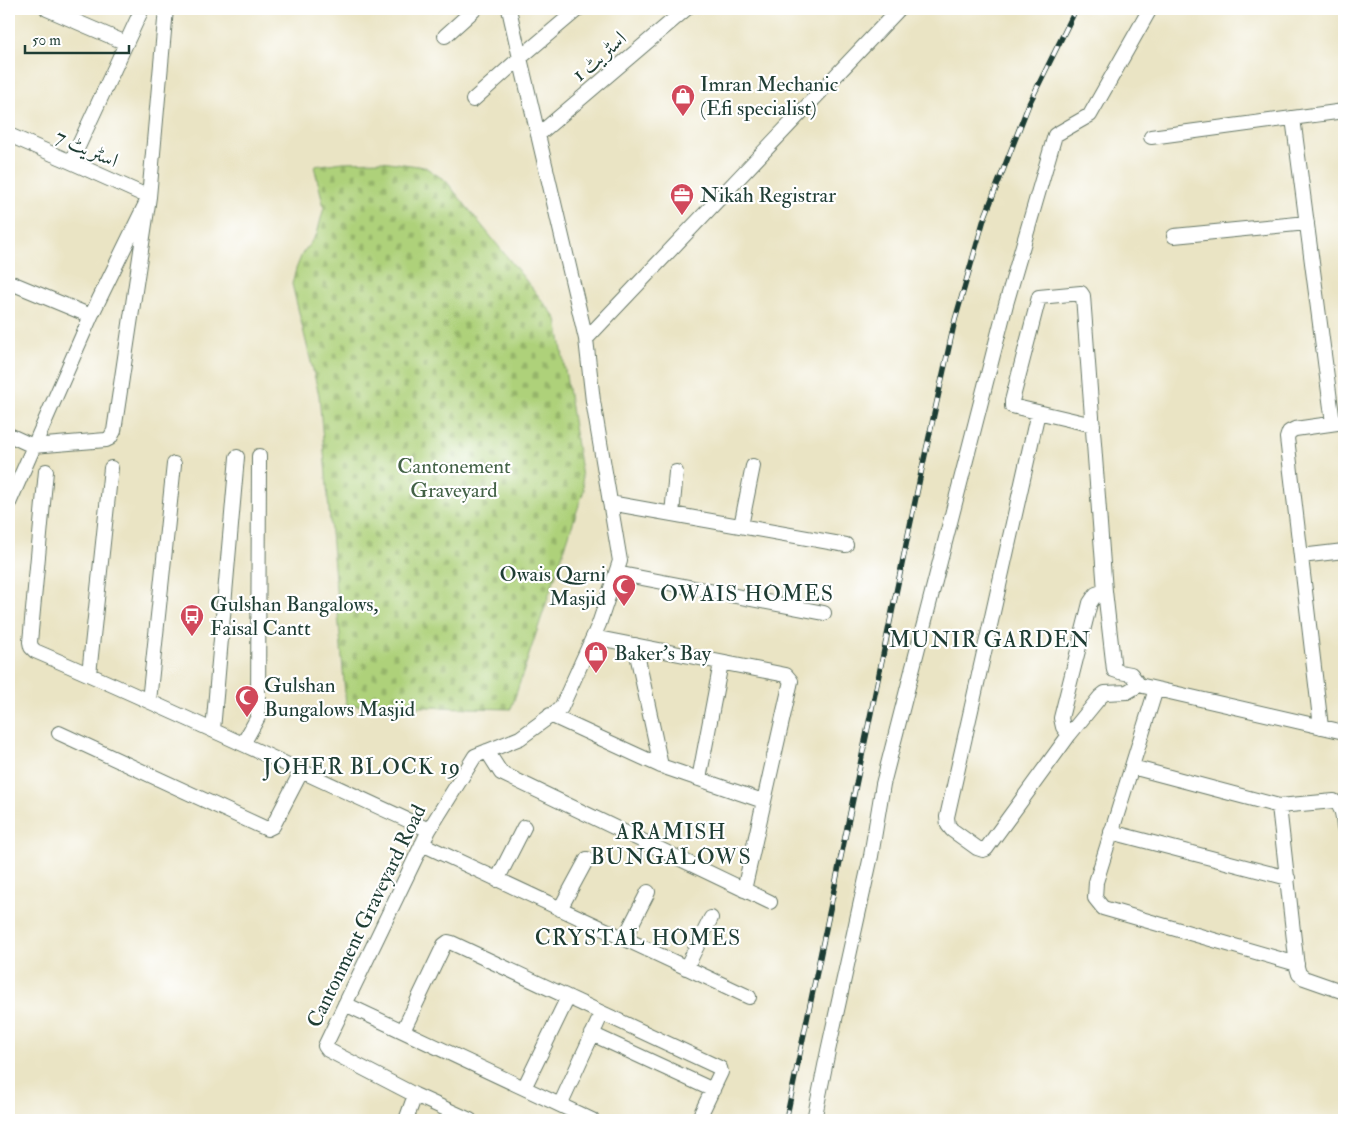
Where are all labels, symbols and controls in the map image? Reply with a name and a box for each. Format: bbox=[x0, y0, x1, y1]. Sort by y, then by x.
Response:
scale bar bbox=[25, 22, 129, 54]
street label: اسٹریٹ 1 bbox=[566, 25, 632, 88]
text: 50 m bbox=[32, 31, 61, 50]
place label: Imran Mechanic (Efi specialist) bbox=[700, 71, 839, 122]
shop icon: Imran Mechanic (Efi specialist) bbox=[670, 83, 696, 117]
street label: اسٹریٹ 7 bbox=[51, 123, 123, 174]
office icon: Nikah Registrar bbox=[669, 182, 695, 216]
place label: Nikah Registrar bbox=[700, 182, 836, 209]
park label: Cantonement Graveyard bbox=[397, 453, 511, 504]
place label: Owais Qarni Masjid bbox=[500, 561, 607, 612]
mosque icon: Owais Qarni Masjid bbox=[611, 573, 637, 607]
district label: OWAIS HOMES bbox=[660, 580, 834, 608]
place label: Gulshan Bangalows, Faisal Cantt bbox=[210, 591, 379, 642]
bus stop icon: Gulshan Bangalows, Faisal Cantt bbox=[179, 603, 205, 637]
district label: MUNIR GARDEN bbox=[889, 626, 1091, 654]
shop icon: Baker's Bay bbox=[583, 640, 609, 674]
place label: Baker's Bay bbox=[614, 640, 712, 667]
place label: Gulshan Bungalows Masjid bbox=[264, 672, 416, 723]
mosque icon: Gulshan Bungalows Masjid bbox=[234, 684, 260, 718]
district label: JOHER BLOCK 19 bbox=[262, 753, 461, 781]
street label: Cantonment Graveyard Road bbox=[301, 800, 433, 1032]
district label: ARAMISH BUNGALOWS bbox=[590, 818, 752, 871]
district label: CRYSTAL HOMES bbox=[535, 924, 741, 952]

